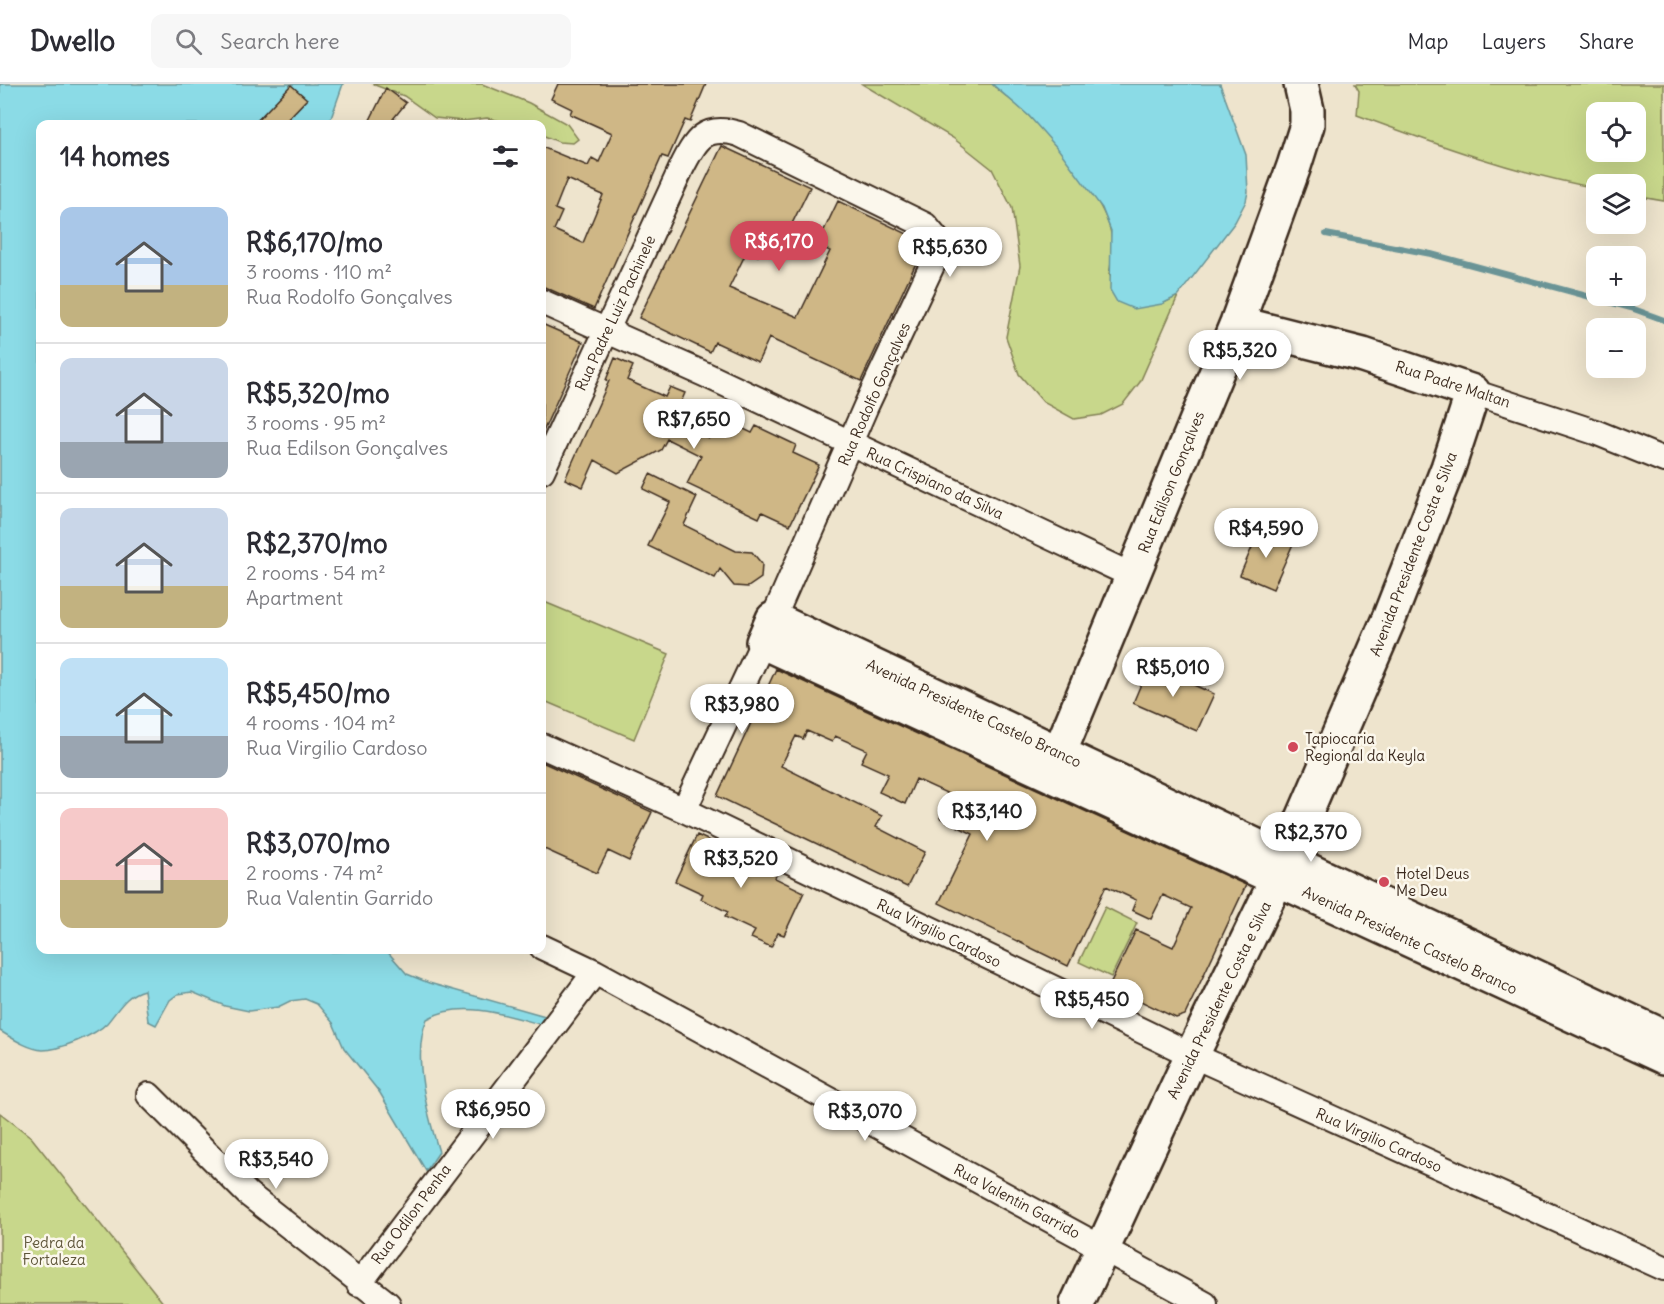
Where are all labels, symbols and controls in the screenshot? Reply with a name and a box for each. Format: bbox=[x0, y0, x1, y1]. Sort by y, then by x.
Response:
search box bbox=[151, 14, 571, 68]
text: Dwello bbox=[30, 23, 115, 59]
icon: search bbox=[172, 25, 205, 58]
text: Search here bbox=[220, 27, 340, 55]
text: Map bbox=[1408, 28, 1448, 55]
text: Layers bbox=[1481, 28, 1546, 55]
text: Share bbox=[1579, 28, 1634, 55]
map controls bbox=[1586, 102, 1646, 378]
button: locate bbox=[1586, 102, 1646, 162]
text: 14 homes bbox=[60, 140, 170, 173]
icon: filters bbox=[489, 140, 522, 173]
button: layers bbox=[1586, 174, 1646, 234]
pin: R$6,170 bbox=[724, 221, 834, 272]
text: R$6,170/mo bbox=[246, 226, 383, 259]
pin: R$5,630 bbox=[895, 227, 1005, 278]
text: R$6,170 bbox=[744, 228, 814, 253]
icon: home bbox=[108, 231, 180, 303]
street label: Rua Padre Luiz Pachinele bbox=[571, 232, 659, 394]
text: R$5,630 bbox=[912, 234, 988, 259]
button: + bbox=[1586, 246, 1646, 306]
text: 3 rooms · 110 m² bbox=[246, 259, 392, 284]
text: Rua Rodolfo Gonçalves bbox=[246, 284, 453, 309]
button: − bbox=[1586, 318, 1646, 378]
street label: Rua Rodolfo Gonçalves bbox=[834, 319, 914, 469]
pin: R$5,320 bbox=[1185, 330, 1295, 381]
text: R$5,320 bbox=[1203, 337, 1277, 362]
street label: Rua Padre Maltan bbox=[1393, 356, 1513, 412]
text: R$5,320/mo bbox=[246, 377, 390, 410]
icon: home bbox=[108, 382, 180, 454]
pin: R$7,650 bbox=[639, 399, 749, 450]
text: R$7,650 bbox=[657, 406, 731, 431]
street label: Rua Edilson Gonçalves bbox=[1134, 408, 1208, 556]
text: 3 rooms · 95 m² bbox=[246, 410, 386, 435]
text: Rua Edilson Gonçalves bbox=[246, 435, 448, 460]
street label: Rua Crispiano da Silva bbox=[863, 443, 1007, 523]
street label: Avenida Presidente Costa e Silva bbox=[1365, 449, 1461, 659]
pin: R$4,590 bbox=[1211, 508, 1321, 559]
text: R$4,590 bbox=[1228, 515, 1304, 540]
text: R$2,370/mo bbox=[246, 527, 388, 560]
icon: home bbox=[108, 532, 180, 604]
text: 2 rooms · 54 m² bbox=[246, 560, 386, 585]
text: Apartment bbox=[246, 585, 343, 610]
pin: R$5,010 bbox=[1118, 647, 1228, 698]
text: R$5,010 bbox=[1136, 654, 1210, 679]
street label: Avenida Presidente Castelo Branco bbox=[863, 655, 1085, 771]
text: R$5,450/mo bbox=[246, 677, 390, 710]
icon: home bbox=[108, 682, 180, 754]
pin: R$3,980 bbox=[687, 684, 797, 735]
text: R$3,980 bbox=[704, 691, 780, 716]
text: 4 rooms · 104 m² bbox=[246, 710, 396, 735]
place label: Tapiocaria Regional da Keyla bbox=[1305, 729, 1425, 765]
text: Rua Virgilio Cardoso bbox=[246, 735, 428, 760]
marker: Tapiocaria Regional da Keyla bbox=[1286, 740, 1300, 754]
pin: R$3,140 bbox=[932, 791, 1042, 842]
text: R$3,140 bbox=[951, 798, 1023, 823]
pin: R$2,370 bbox=[1256, 812, 1366, 863]
text: R$2,370 bbox=[1274, 819, 1348, 844]
text: R$3,070/mo bbox=[246, 827, 390, 860]
icon: home bbox=[108, 832, 180, 904]
pin: R$3,520 bbox=[686, 838, 796, 889]
text: R$3,520 bbox=[704, 845, 778, 870]
text: 2 rooms · 74 m² bbox=[246, 860, 383, 885]
place label: Hotel Deus Me Deu bbox=[1396, 864, 1469, 900]
marker: Hotel Deus Me Deu bbox=[1377, 875, 1391, 889]
street label: Avenida Presidente Castelo Branco bbox=[1299, 882, 1521, 998]
text: Rua Valentin Garrido bbox=[246, 885, 433, 910]
street label: Rua Virgilio Cardoso bbox=[874, 895, 1004, 971]
street label: Avenida Presidente Costa e Silva bbox=[1163, 898, 1275, 1102]
pin: R$5,450 bbox=[1037, 979, 1147, 1030]
text: R$5,450 bbox=[1054, 986, 1130, 1011]
pin: R$6,950 bbox=[438, 1089, 548, 1140]
pin: R$3,070 bbox=[810, 1091, 920, 1142]
text: R$6,950 bbox=[455, 1096, 531, 1121]
text: R$3,070 bbox=[827, 1098, 903, 1123]
street label: Rua Virgilio Cardoso bbox=[1313, 1104, 1445, 1176]
pin: R$3,540 bbox=[221, 1139, 331, 1190]
text: R$3,540 bbox=[238, 1146, 314, 1171]
street label: Rua Odilon Penha bbox=[367, 1160, 455, 1268]
street label: Rua Valentin Garrido bbox=[950, 1160, 1084, 1242]
park label: Pedra da Fortaleza bbox=[22, 1233, 86, 1269]

